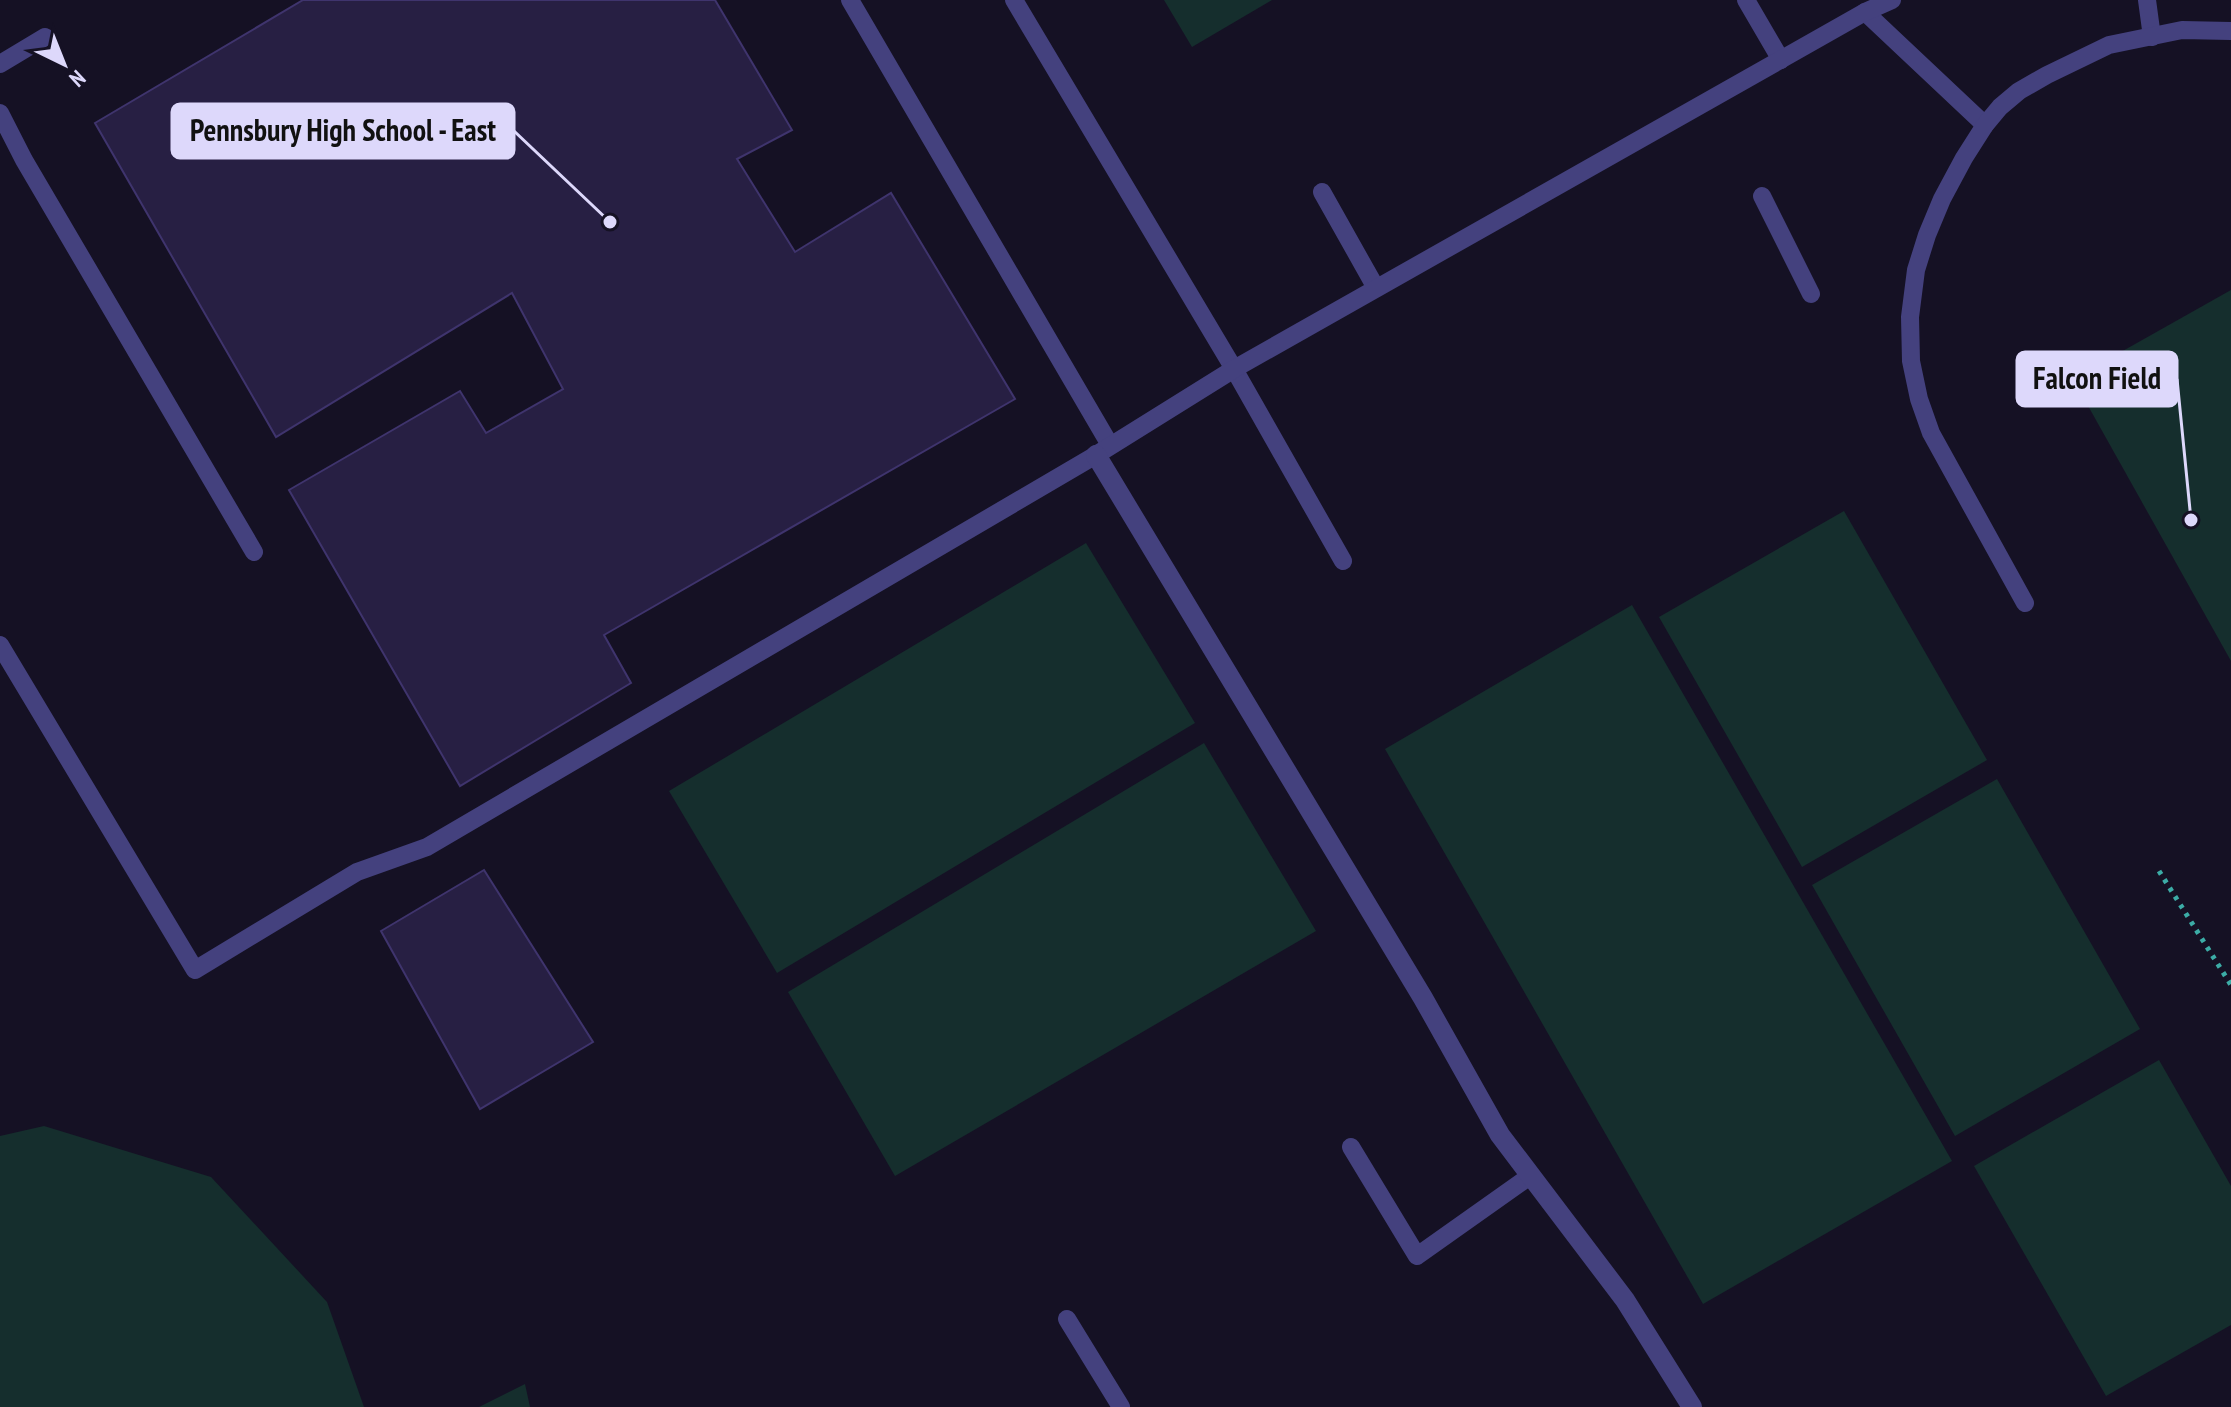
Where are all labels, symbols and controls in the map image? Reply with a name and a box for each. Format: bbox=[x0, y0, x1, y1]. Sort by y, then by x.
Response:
north arrow bbox=[24, 24, 104, 104]
text: N bbox=[64, 64, 92, 93]
callout: Pennsbury High School - East bbox=[172, 104, 514, 158]
text: Pennsbury High School - East bbox=[190, 110, 496, 149]
callout: Falcon Field bbox=[2017, 352, 2177, 406]
text: Falcon Field bbox=[2033, 358, 2161, 397]

